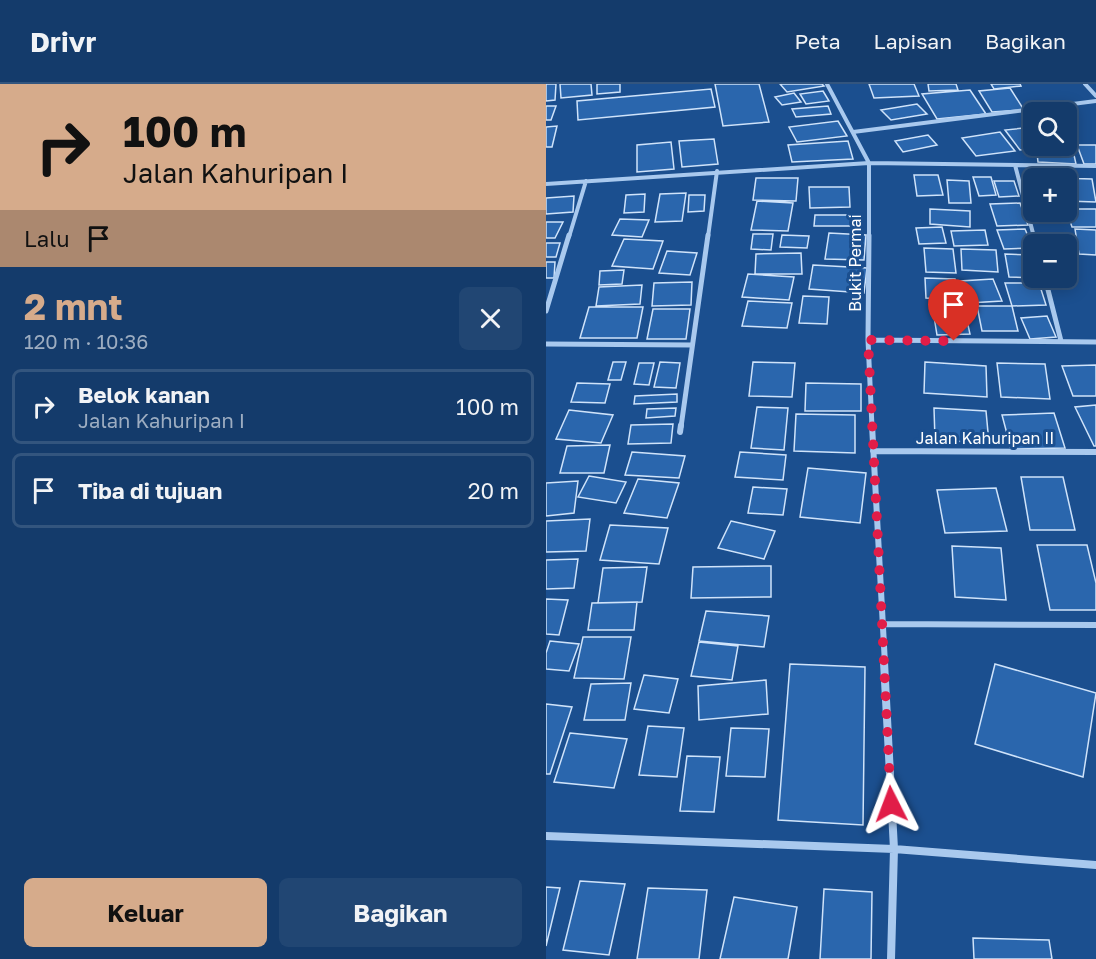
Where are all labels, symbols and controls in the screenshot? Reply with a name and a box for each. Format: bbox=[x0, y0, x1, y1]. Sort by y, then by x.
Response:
text: Drivr bbox=[30, 25, 96, 58]
text: Peta bbox=[795, 28, 841, 54]
text: Lapisan bbox=[874, 28, 952, 54]
text: Bagikan bbox=[985, 28, 1066, 54]
map controls bbox=[1023, 102, 1077, 288]
button: search bbox=[1023, 102, 1077, 156]
text: 100 m bbox=[123, 106, 246, 156]
icon: right bbox=[24, 108, 102, 186]
text: Jalan Kahuripan I bbox=[123, 157, 349, 189]
button: + bbox=[1023, 168, 1077, 222]
street label: Bukit Permai bbox=[845, 214, 865, 312]
icon: arrive bbox=[82, 222, 115, 255]
text: Lalu bbox=[24, 225, 70, 252]
button: − bbox=[1023, 234, 1077, 288]
pin bbox=[928, 279, 979, 341]
text: 2 mnt bbox=[24, 285, 123, 328]
button: close bbox=[459, 287, 522, 350]
icon: arrive bbox=[937, 288, 970, 321]
text: 120 m · 10:36 bbox=[24, 329, 148, 353]
text: Belok kanan bbox=[78, 381, 210, 408]
icon: right bbox=[27, 390, 60, 423]
text: 100 m bbox=[456, 393, 519, 420]
text: Jalan Kahuripan I bbox=[78, 408, 245, 432]
street label: Jalan Kahuripan II bbox=[916, 428, 1054, 448]
icon: arrive bbox=[27, 474, 60, 507]
text: Tiba di tujuan bbox=[78, 477, 222, 504]
text: 20 m bbox=[468, 477, 519, 504]
position arrow bbox=[859, 772, 923, 836]
button: Keluar bbox=[24, 878, 267, 947]
button: Bagikan bbox=[279, 878, 522, 947]

